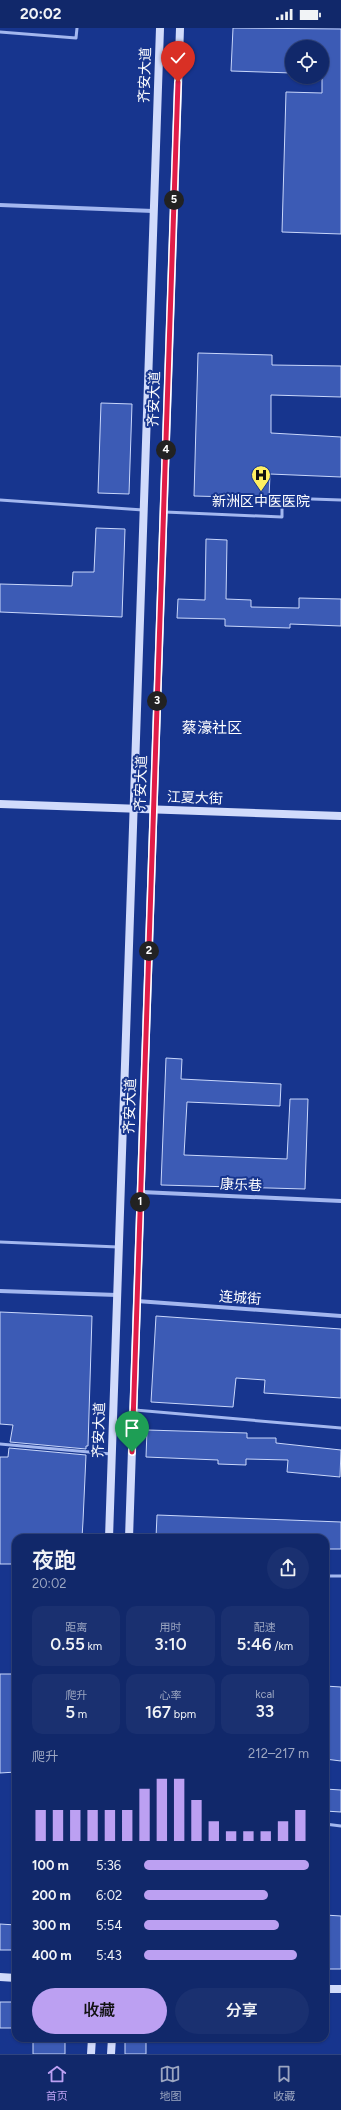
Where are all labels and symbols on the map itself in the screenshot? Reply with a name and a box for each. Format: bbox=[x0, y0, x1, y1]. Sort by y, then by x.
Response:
pin bbox=[161, 41, 195, 82]
street label: 齐安大道 bbox=[136, 47, 154, 103]
pin: 5 bbox=[164, 190, 184, 210]
street label: 齐安大道 bbox=[145, 371, 163, 427]
pin: 4 bbox=[156, 440, 176, 460]
hospital icon: 新洲区中医医院 bbox=[250, 464, 272, 492]
place label: 新洲区中医医院 bbox=[212, 493, 310, 510]
pin: 3 bbox=[147, 691, 167, 711]
district label: 蔡濠社区 bbox=[182, 719, 242, 737]
street label: 齐安大道 bbox=[132, 755, 150, 811]
street label: 江夏大街 bbox=[167, 789, 223, 807]
pin: 2 bbox=[139, 941, 159, 961]
street label: 齐安大道 bbox=[121, 1078, 139, 1134]
street label: 康乐巷 bbox=[220, 1175, 262, 1195]
pin: 1 bbox=[130, 1192, 150, 1212]
street label: 连城街 bbox=[218, 1288, 262, 1308]
street label: 齐安大道 bbox=[90, 1402, 108, 1458]
pin bbox=[115, 1411, 149, 1452]

